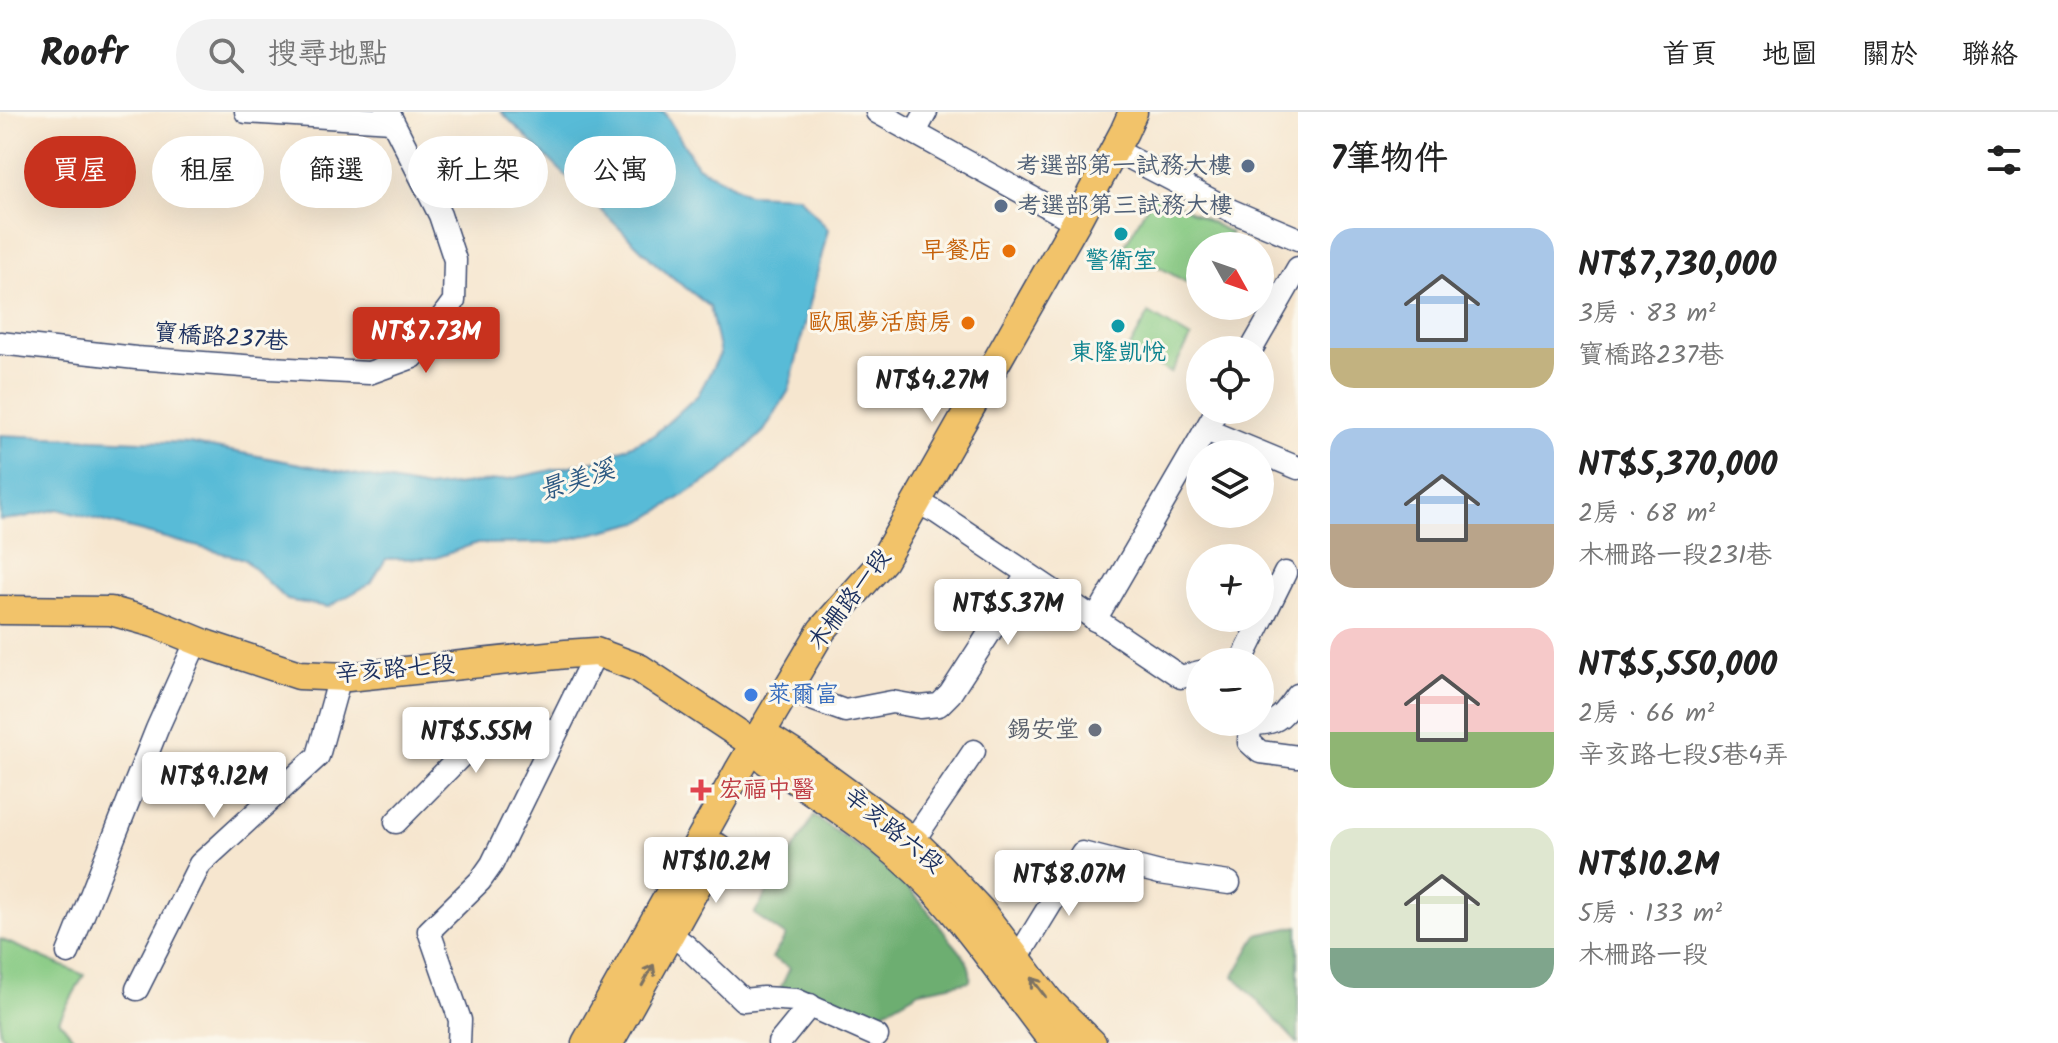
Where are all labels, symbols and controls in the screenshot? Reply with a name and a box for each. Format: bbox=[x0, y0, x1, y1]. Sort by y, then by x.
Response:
search box bbox=[176, 19, 736, 91]
text: Roofr bbox=[40, 25, 128, 85]
text: 搜尋地點 bbox=[268, 31, 388, 79]
icon: search bbox=[204, 33, 248, 77]
text: 首頁 bbox=[1662, 33, 1718, 78]
text: 地圖 bbox=[1762, 33, 1818, 78]
text: 關於 bbox=[1862, 33, 1918, 78]
text: 聯絡 bbox=[1962, 33, 2018, 78]
text: 7筆物件 bbox=[1330, 133, 1448, 187]
chip: 買屋 bbox=[24, 136, 136, 208]
chip: 租屋 bbox=[152, 136, 264, 208]
chip: 篩選 bbox=[280, 136, 392, 208]
chip: 新上架 bbox=[408, 136, 548, 208]
chip: 公寓 bbox=[564, 136, 676, 208]
icon: filters bbox=[1982, 138, 2026, 182]
place label: 考選部第一試務大樓 bbox=[1016, 147, 1232, 186]
marker: 考選部第一試務大樓 bbox=[1239, 157, 1257, 175]
place label: 考選部第三試務大樓 bbox=[1017, 187, 1233, 226]
marker: 考選部第三試務大樓 bbox=[992, 197, 1010, 215]
marker: 警衛室 bbox=[1112, 225, 1130, 243]
place label: 早餐店 bbox=[921, 232, 993, 271]
north arrow bbox=[1186, 232, 1274, 320]
map controls bbox=[1186, 232, 1274, 736]
text: NT$7,730,000 bbox=[1578, 239, 1776, 293]
marker: 早餐店 bbox=[1000, 242, 1018, 260]
place label: 警衛室 bbox=[1085, 242, 1157, 281]
icon: home bbox=[1394, 260, 1490, 356]
text: 3房 · 83 m² bbox=[1578, 293, 1716, 335]
place label: 歐風夢活廚房 bbox=[808, 304, 952, 343]
pin: NT$7.73M bbox=[343, 307, 509, 375]
text: NT$7.73M bbox=[371, 312, 481, 354]
street label: 寶橋路237巷 bbox=[152, 314, 290, 362]
marker: 歐風夢活廚房 bbox=[959, 314, 977, 332]
marker: 東隆凱悅 bbox=[1109, 317, 1127, 335]
place label: 東隆凱悅 bbox=[1070, 334, 1166, 373]
text: 寶橋路237巷 bbox=[1578, 335, 1724, 377]
button: locate bbox=[1186, 336, 1274, 424]
pin: NT$4.27M bbox=[849, 356, 1015, 424]
text: NT$4.27M bbox=[875, 361, 989, 403]
text: NT$5,370,000 bbox=[1578, 439, 1778, 493]
button: layers bbox=[1186, 440, 1274, 528]
water label: 景美溪 bbox=[533, 448, 622, 513]
icon: home bbox=[1394, 460, 1490, 556]
text: 2房 · 68 m² bbox=[1578, 493, 1715, 535]
text: 木柵路一段231巷 bbox=[1578, 535, 1772, 577]
street label: 木柵路一段 bbox=[798, 540, 902, 660]
button: + bbox=[1186, 544, 1274, 632]
pin: NT$5.37M bbox=[925, 579, 1091, 647]
text: NT$5.37M bbox=[952, 584, 1064, 626]
text: NT$5,550,000 bbox=[1578, 639, 1777, 693]
street label: 辛亥路七段 bbox=[334, 645, 456, 695]
button: − bbox=[1186, 648, 1274, 736]
icon: home bbox=[1394, 660, 1490, 756]
place label: 萊爾富 bbox=[767, 676, 839, 715]
marker: 萊爾富 bbox=[742, 686, 760, 704]
text: 2房 · 66 m² bbox=[1578, 693, 1714, 735]
pin: NT$5.55M bbox=[393, 707, 559, 775]
place label: 錫安堂 bbox=[1007, 711, 1079, 750]
text: NT$5.55M bbox=[420, 712, 532, 754]
marker: 錫安堂 bbox=[1086, 721, 1104, 739]
text: 辛亥路七段5巷4弄 bbox=[1578, 735, 1788, 777]
pin: NT$9.12M bbox=[131, 752, 297, 820]
text: NT$9.12M bbox=[160, 757, 268, 799]
place label: 宏福中醫 bbox=[719, 771, 815, 810]
street label: 辛亥路六段 bbox=[834, 778, 952, 884]
marker: 宏福中醫 bbox=[690, 779, 712, 801]
pin: NT$10.2M bbox=[633, 837, 799, 905]
text: NT$10.2M bbox=[1578, 839, 1719, 893]
text: NT$10.2M bbox=[662, 842, 770, 884]
pin: NT$8.07M bbox=[986, 850, 1152, 918]
text: NT$8.07M bbox=[1013, 855, 1125, 897]
icon: home bbox=[1394, 860, 1490, 956]
text: 5房 · 133 m² bbox=[1578, 893, 1722, 935]
text: 木柵路一段 bbox=[1578, 935, 1708, 977]
one-way arrow bbox=[640, 964, 656, 987]
one-way arrow bbox=[1030, 977, 1047, 998]

